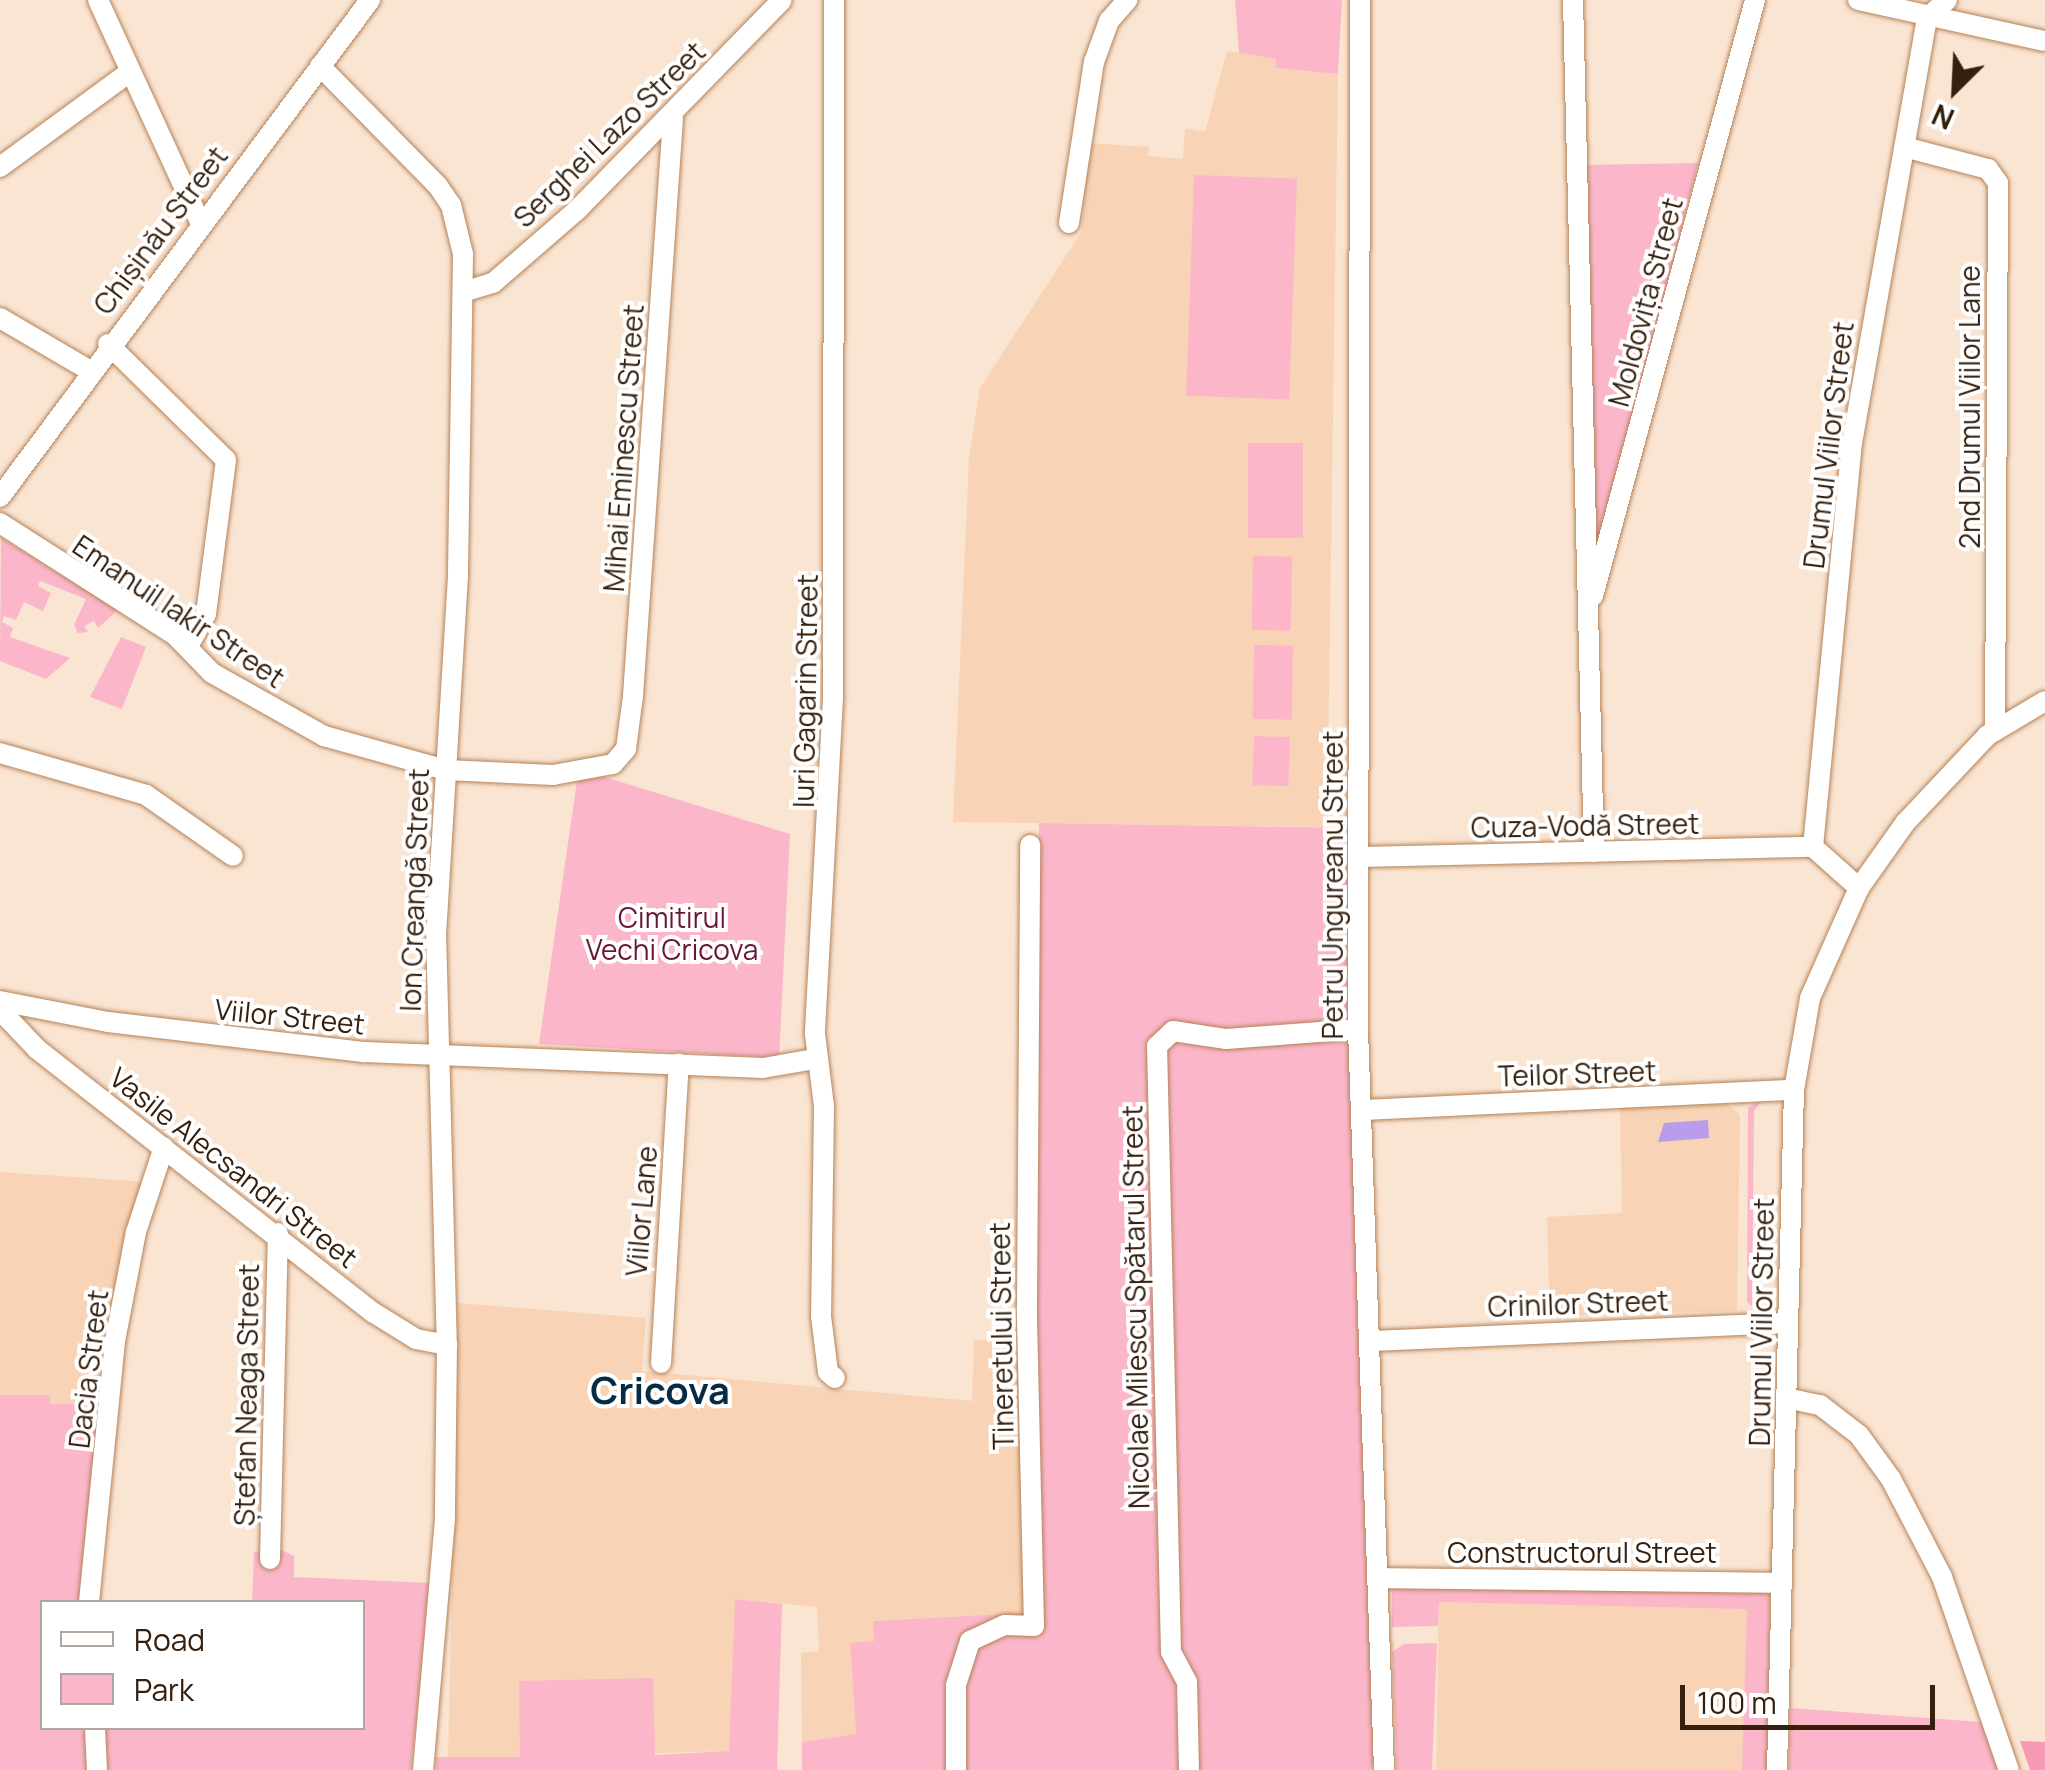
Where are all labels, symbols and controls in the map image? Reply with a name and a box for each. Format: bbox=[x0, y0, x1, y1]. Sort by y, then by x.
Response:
street label: Serghei Lazo Street bbox=[506, 34, 712, 234]
north arrow bbox=[1905, 40, 2005, 140]
text: N bbox=[1926, 96, 1960, 139]
street label: Chișinău Street bbox=[86, 140, 234, 320]
street label: Moldovița Street bbox=[1601, 194, 1689, 410]
street label: 2nd Drumul Viilor Lane bbox=[1952, 265, 1986, 549]
street label: Mihai Eminescu Street bbox=[596, 303, 650, 593]
street label: Drumul Viilor Street bbox=[1796, 320, 1860, 570]
street label: Emanuil Iakir Street bbox=[67, 528, 291, 694]
street label: Iuri Gagarin Street bbox=[786, 574, 824, 808]
street label: Petru Ungureanu Street bbox=[1315, 731, 1349, 1039]
street label: Ion Creangă Street bbox=[393, 768, 435, 1012]
street label: Cuza-Vodă Street bbox=[1470, 806, 1700, 844]
park label: Cimitirul Vechi Cricova bbox=[586, 900, 758, 966]
street label: Viilor Street bbox=[213, 991, 367, 1041]
street label: Teilor Street bbox=[1497, 1053, 1657, 1093]
street label: Vasile Alecsandri Street bbox=[104, 1060, 364, 1274]
street label: Nicolae Milescu Spătarul Street bbox=[1115, 1105, 1155, 1509]
street label: Viilor Lane bbox=[619, 1144, 663, 1278]
street label: Drumul Viilor Street bbox=[1742, 1197, 1780, 1447]
street label: Tineretului Street bbox=[982, 1222, 1020, 1450]
street label: Ștefan Neaga Street bbox=[227, 1264, 265, 1526]
street label: Crinilor Street bbox=[1487, 1283, 1669, 1323]
street label: Dacia Street bbox=[62, 1288, 114, 1450]
district label: Cricova bbox=[590, 1367, 730, 1413]
street label: Constructorul Street bbox=[1447, 1535, 1717, 1569]
legend bbox=[40, 1600, 365, 1730]
text: Road bbox=[134, 1619, 205, 1660]
scale bar bbox=[1685, 1665, 1940, 1727]
text: Park bbox=[134, 1669, 194, 1710]
text: 100 m bbox=[1697, 1682, 1777, 1723]

